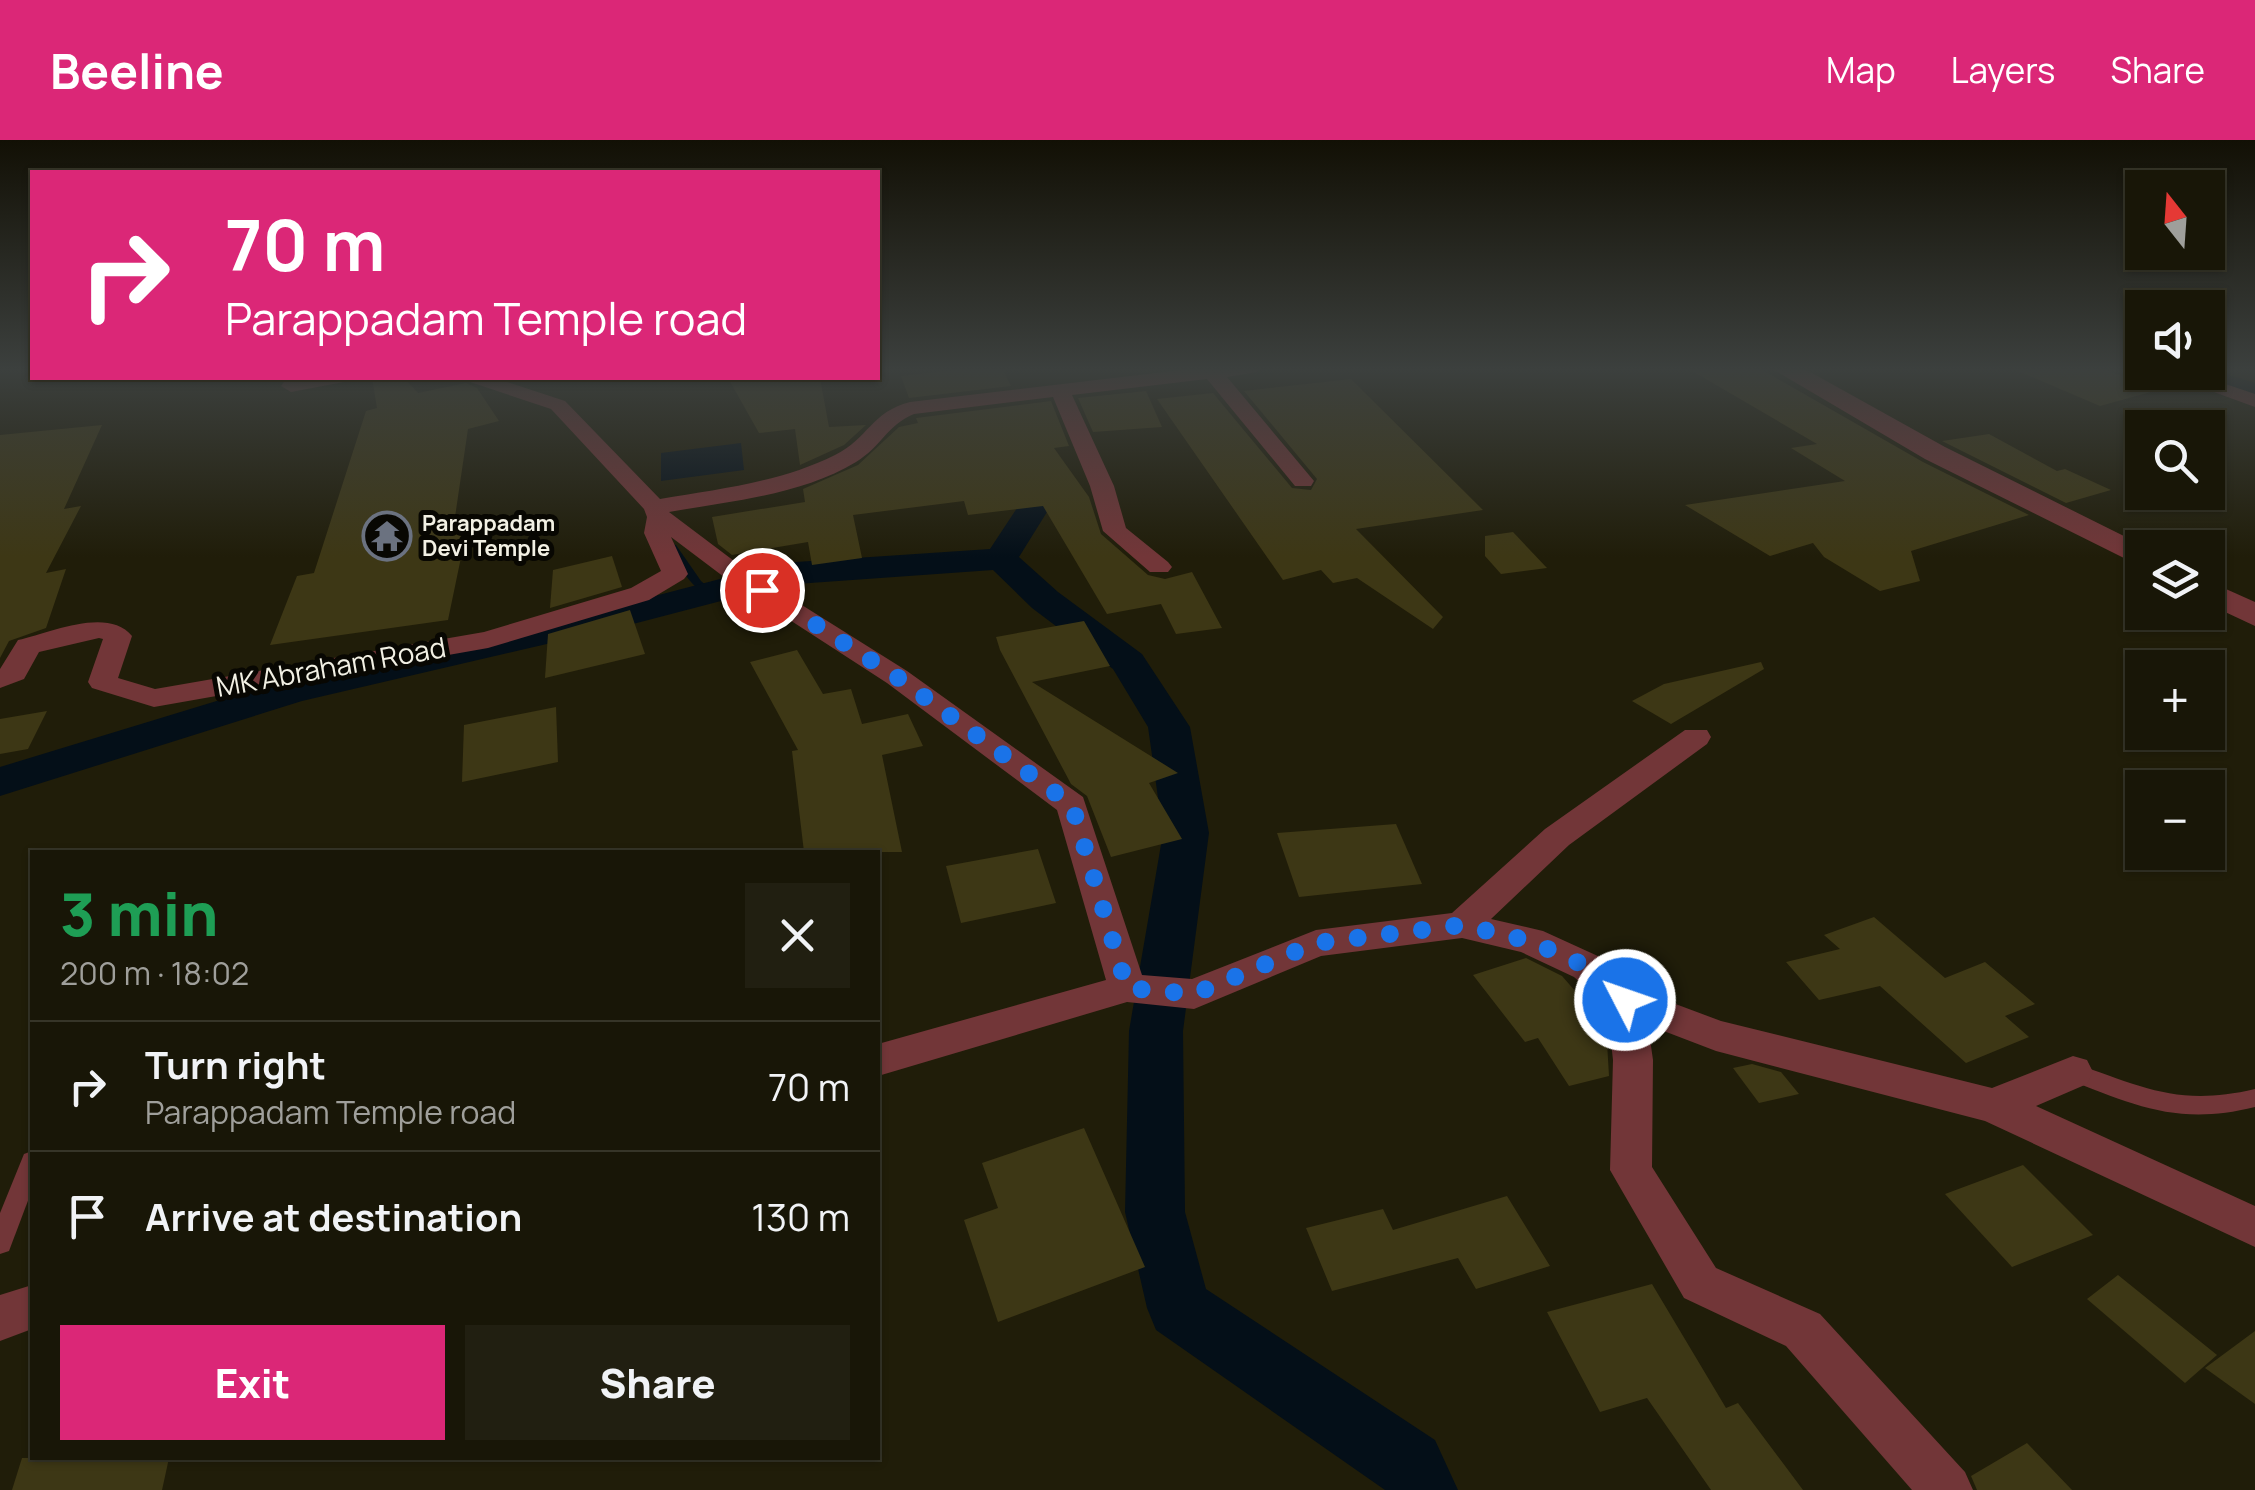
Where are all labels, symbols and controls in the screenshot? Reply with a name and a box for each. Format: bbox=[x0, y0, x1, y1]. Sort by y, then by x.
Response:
text: Beeline bbox=[50, 38, 224, 103]
text: Map bbox=[1826, 46, 1896, 94]
text: Layers bbox=[1951, 46, 2055, 94]
text: Share bbox=[2110, 46, 2205, 94]
north arrow bbox=[2125, 170, 2225, 270]
map controls bbox=[2125, 170, 2225, 870]
text: 70 m bbox=[225, 196, 385, 292]
icon: right bbox=[60, 210, 190, 340]
text: Parappadam Temple road bbox=[225, 287, 747, 349]
button: sound bbox=[2125, 290, 2225, 390]
button: search bbox=[2125, 410, 2225, 510]
place label: Parappadam Devi Temple bbox=[422, 508, 555, 563]
temple icon: Parappadam Devi Temple bbox=[361, 510, 413, 562]
button: layers bbox=[2125, 530, 2225, 630]
pin bbox=[720, 548, 805, 633]
icon: arrive bbox=[735, 563, 790, 618]
street label: MK Abraham Road bbox=[213, 627, 449, 705]
button: + bbox=[2125, 650, 2225, 750]
button: − bbox=[2125, 770, 2225, 870]
text: 3 min bbox=[60, 872, 218, 954]
button: close bbox=[745, 883, 850, 988]
position arrow bbox=[1573, 948, 1677, 1052]
text: 200 m · 18:02 bbox=[60, 951, 249, 995]
text: Turn right bbox=[145, 1038, 326, 1090]
icon: right bbox=[60, 1059, 115, 1114]
text: 70 m bbox=[768, 1060, 850, 1112]
text: Parappadam Temple road bbox=[145, 1090, 516, 1134]
icon: arrive bbox=[60, 1189, 115, 1244]
text: Arrive at destination bbox=[145, 1190, 522, 1242]
text: 130 m bbox=[751, 1190, 850, 1242]
button: Exit bbox=[60, 1325, 445, 1440]
button: Share bbox=[465, 1325, 850, 1440]

